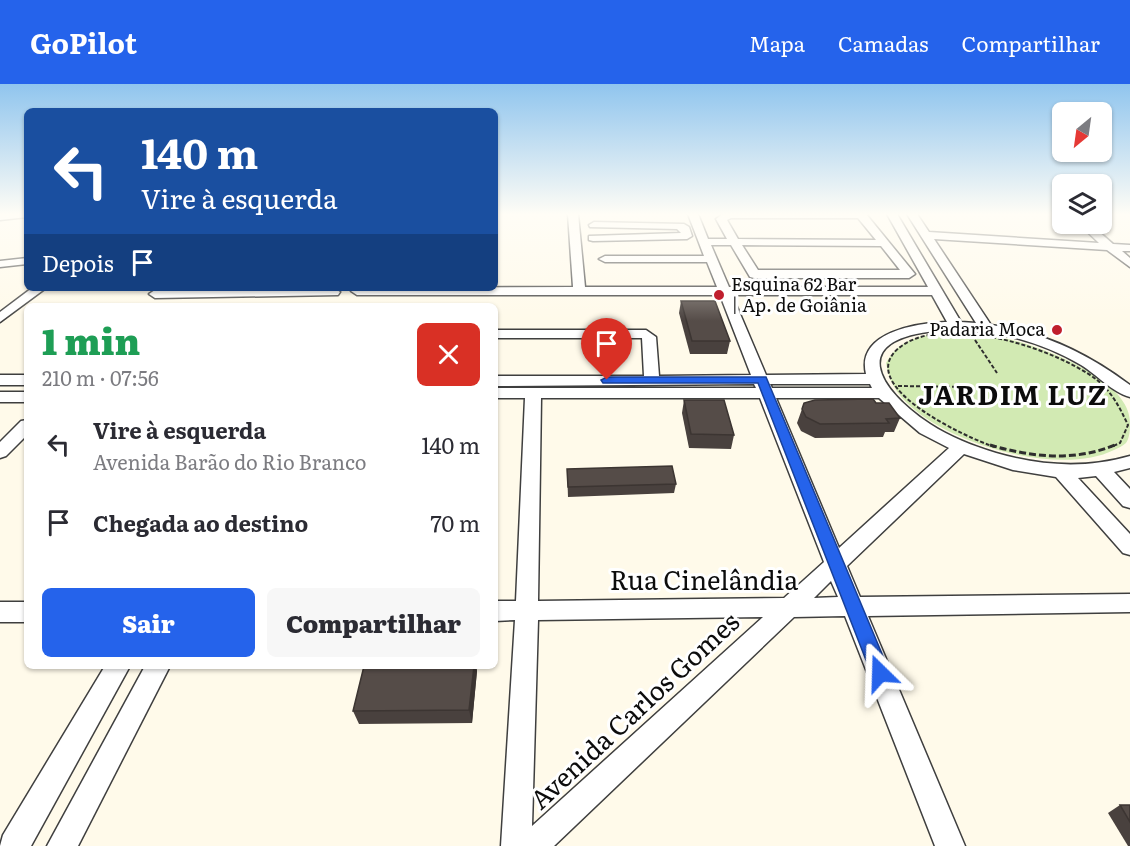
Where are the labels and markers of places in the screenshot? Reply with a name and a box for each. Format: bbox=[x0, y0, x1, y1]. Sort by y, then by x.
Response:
place label: Esquina 62 Bar | Ap. de Goiânia bbox=[731, 270, 867, 318]
marker: Esquina 62 Bar | Ap. de Goiânia bbox=[712, 288, 726, 302]
place label: Padaria Moca bbox=[929, 315, 1045, 342]
pin bbox=[581, 318, 632, 380]
marker: Padaria Moca bbox=[1050, 323, 1064, 337]

